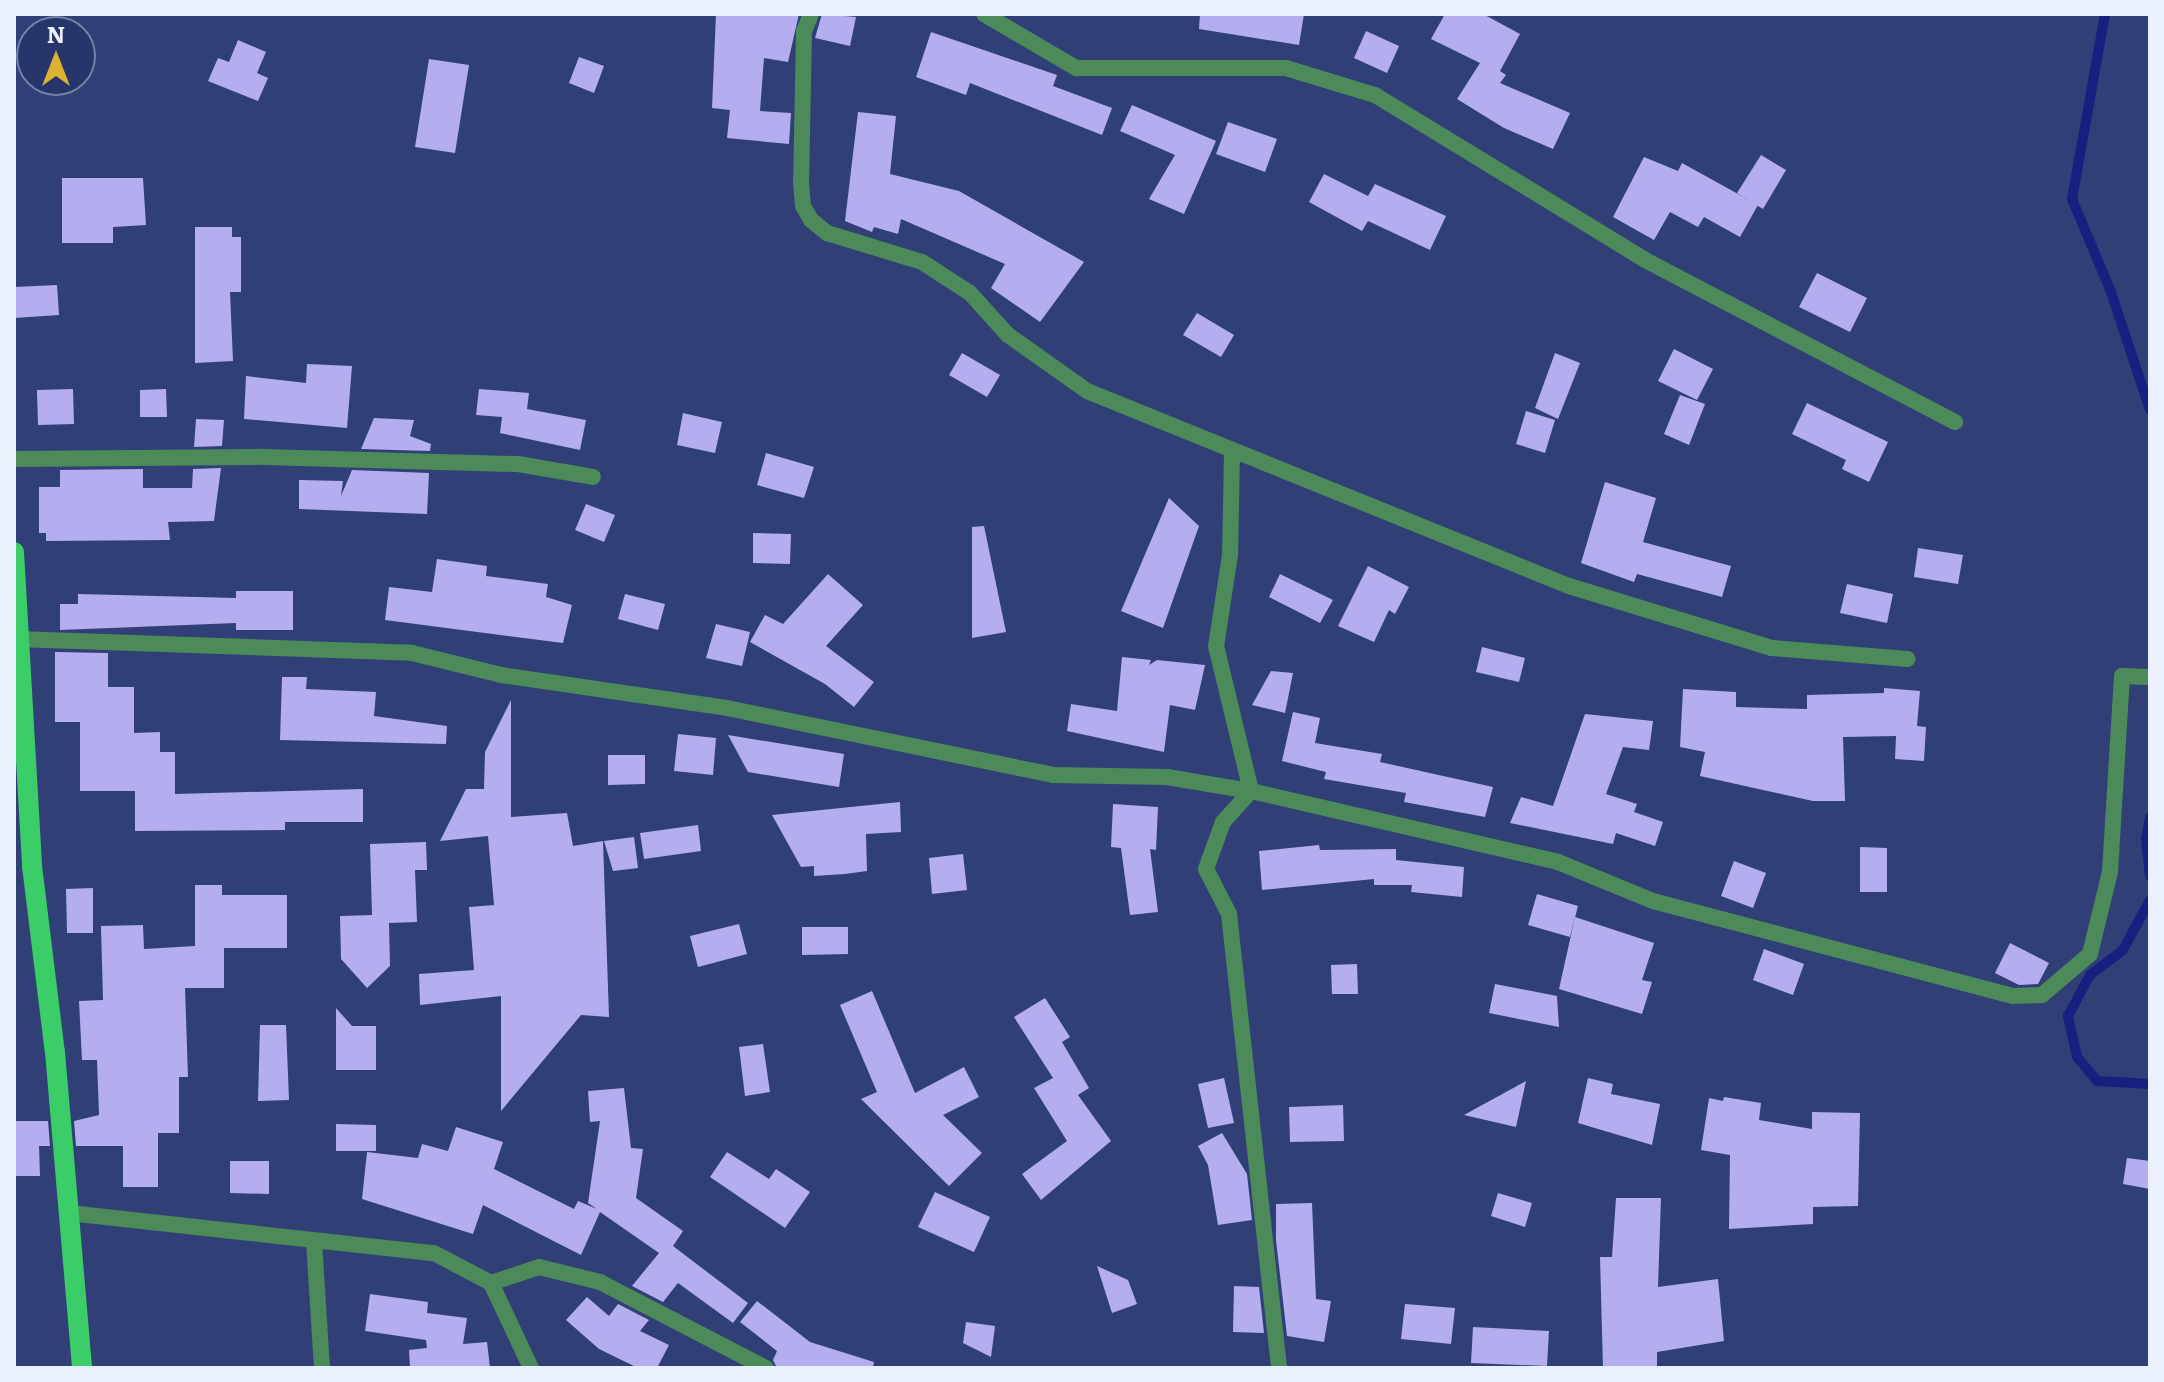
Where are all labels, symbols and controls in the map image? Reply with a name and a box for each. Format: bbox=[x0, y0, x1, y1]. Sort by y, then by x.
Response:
north arrow bbox=[16, 16, 96, 96]
text: N bbox=[47, 17, 65, 50]

